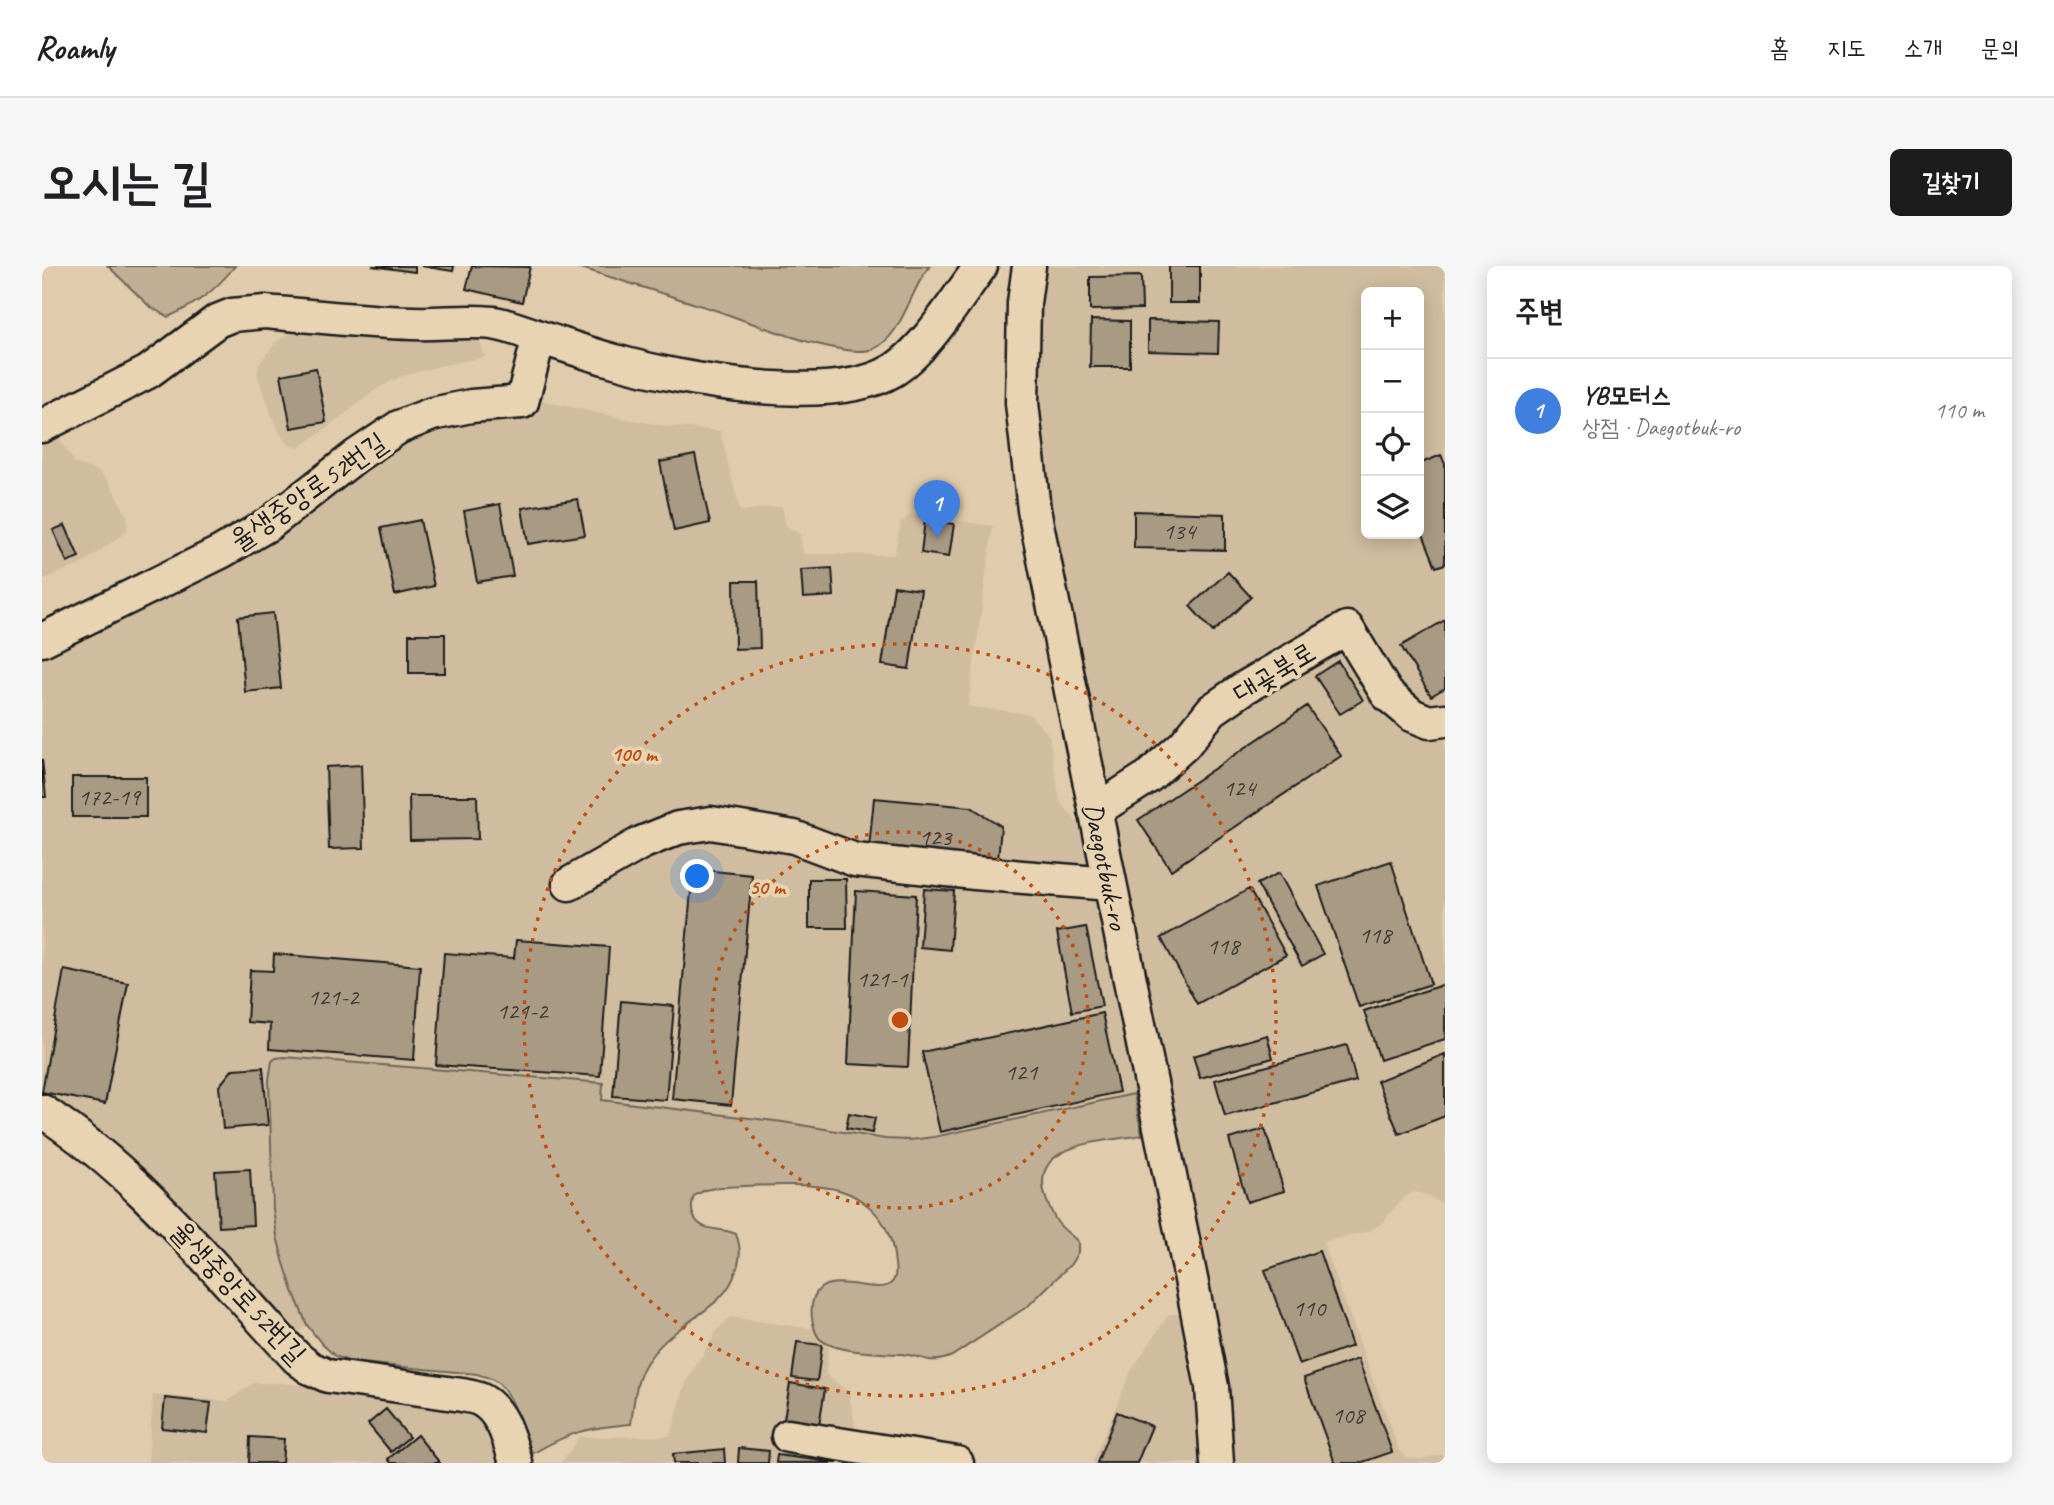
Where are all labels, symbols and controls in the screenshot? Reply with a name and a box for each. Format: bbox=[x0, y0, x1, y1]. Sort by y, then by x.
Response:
text: Roamly bbox=[35, 27, 114, 69]
text: 홈 bbox=[1770, 33, 1789, 63]
text: 지도 bbox=[1827, 33, 1866, 63]
text: 소개 bbox=[1904, 33, 1942, 63]
text: 문의 bbox=[1980, 33, 2019, 63]
button: 길찾기 bbox=[1890, 149, 2012, 216]
text: 오시는 길 bbox=[42, 151, 212, 213]
map controls bbox=[1361, 287, 1424, 539]
button: + bbox=[1361, 287, 1424, 350]
text: 주변 bbox=[1515, 292, 1563, 330]
button: − bbox=[1361, 350, 1424, 413]
text: YB모터스 bbox=[1582, 379, 1671, 412]
text: 1 bbox=[1533, 396, 1543, 425]
text: 110 m bbox=[1935, 396, 1984, 425]
button: locate bbox=[1361, 413, 1424, 476]
text: 상점 · Daegotbuk-ro bbox=[1582, 413, 1740, 442]
street label: 율생중앙로52번길 bbox=[223, 424, 393, 558]
button: layers bbox=[1361, 476, 1424, 539]
pin: 1 bbox=[914, 480, 960, 538]
house number: 134 bbox=[1163, 516, 1197, 546]
street label: 대곶북로 bbox=[1226, 634, 1322, 710]
text: 100 m bbox=[611, 741, 659, 767]
house number: 124 bbox=[1223, 773, 1257, 803]
house number: 172-19 bbox=[78, 782, 142, 812]
street label: Daegotbuk-ro bbox=[1075, 799, 1137, 935]
house number: 123 bbox=[919, 822, 953, 852]
your location bbox=[680, 859, 714, 893]
text: 50 m bbox=[749, 874, 787, 900]
house number: 118 bbox=[1359, 920, 1393, 950]
house number: 118 bbox=[1207, 931, 1241, 961]
house number: 121-1 bbox=[856, 964, 909, 994]
house number: 121-2 bbox=[307, 982, 361, 1012]
house number: 121-2 bbox=[496, 996, 550, 1026]
centre of rings bbox=[888, 1008, 912, 1032]
house number: 121 bbox=[1005, 1057, 1038, 1087]
street label: 율생중앙로52번길 bbox=[164, 1213, 314, 1371]
house number: 110 bbox=[1293, 1293, 1327, 1323]
house number: 108 bbox=[1332, 1400, 1366, 1430]

